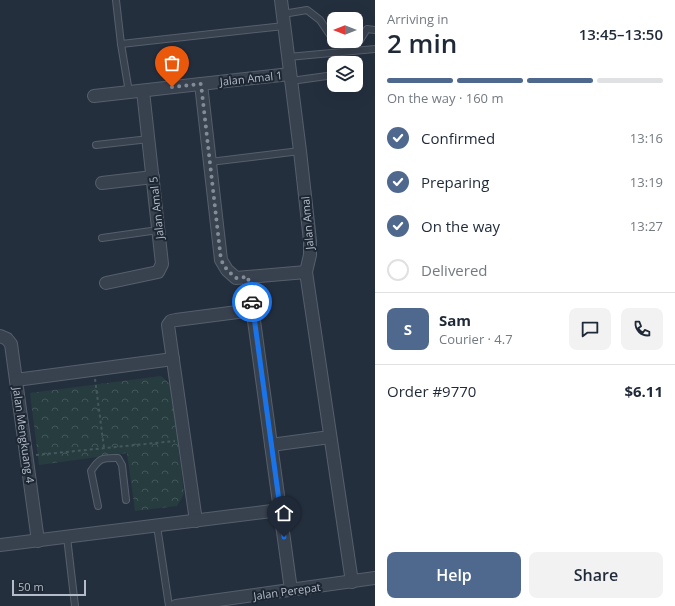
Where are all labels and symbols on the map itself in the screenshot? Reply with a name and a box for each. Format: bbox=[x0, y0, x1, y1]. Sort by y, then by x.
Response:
north arrow bbox=[327, 12, 363, 48]
pin bbox=[155, 46, 189, 87]
street label: Jalan Amal 1 bbox=[218, 67, 283, 89]
street label: Jalan Amal 5 bbox=[145, 176, 167, 241]
street label: Jalan Amal bbox=[297, 196, 317, 251]
courier bbox=[232, 282, 272, 322]
street label: Jalan Mengkuang 4 bbox=[10, 385, 38, 485]
pin bbox=[267, 496, 301, 537]
scale bar bbox=[12, 578, 86, 597]
street label: Jalan Perepat bbox=[251, 579, 322, 603]

